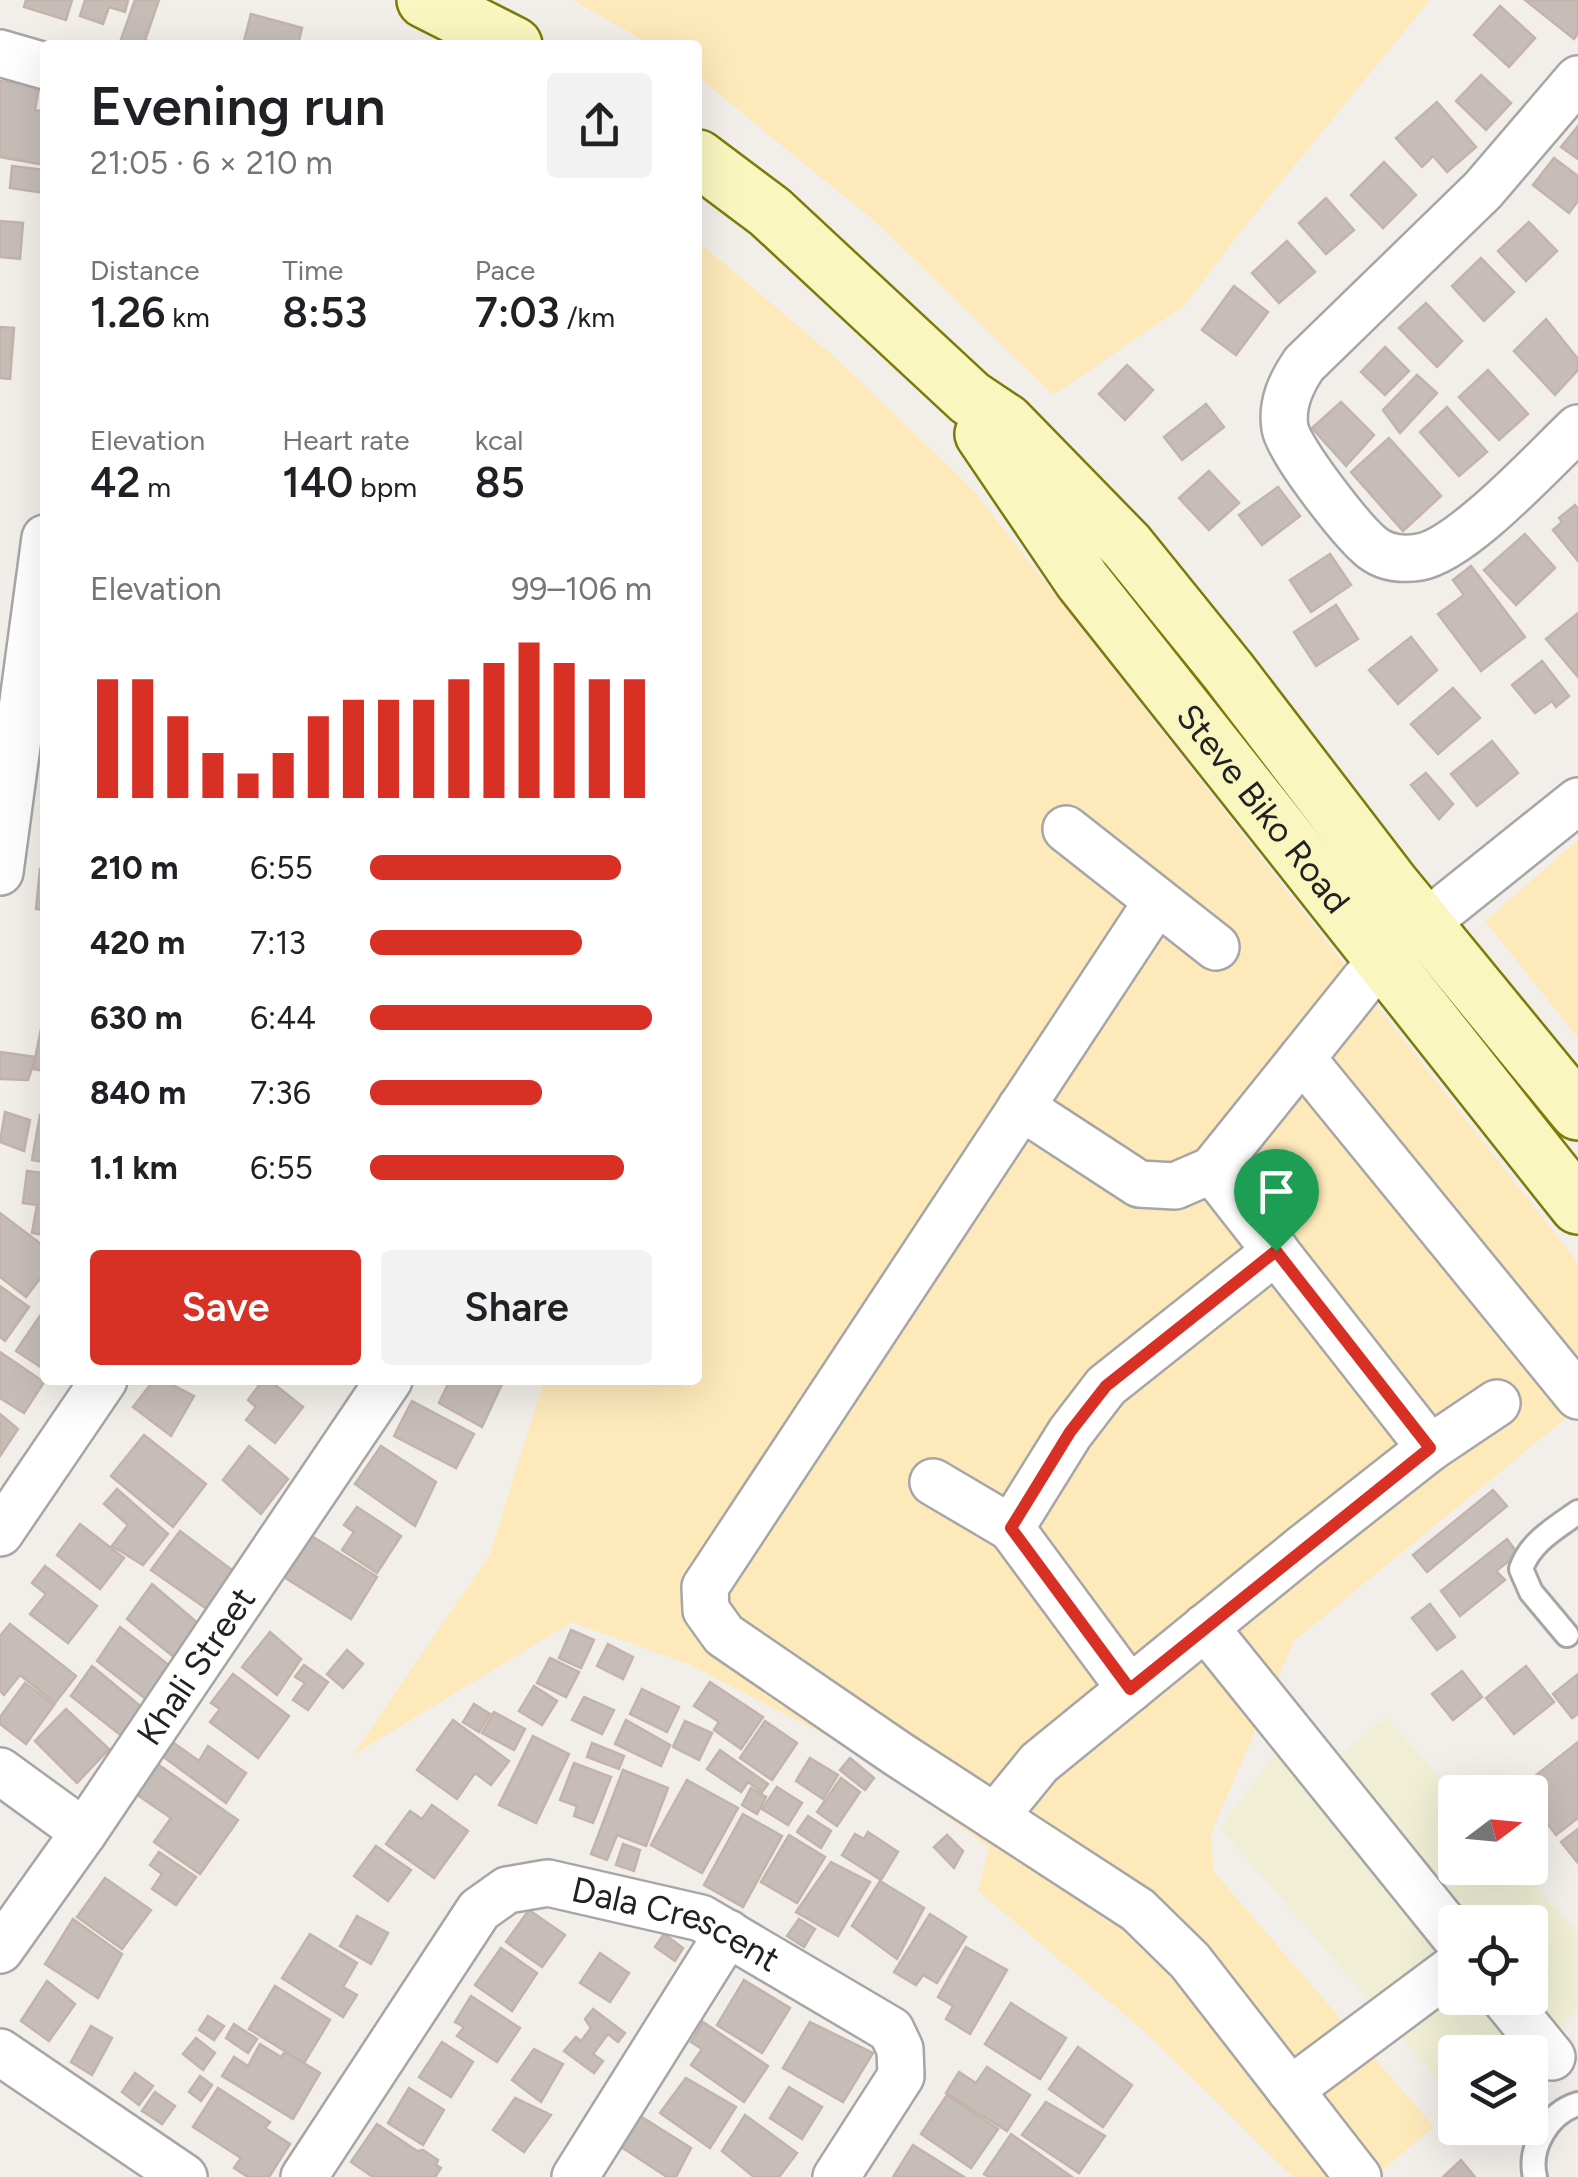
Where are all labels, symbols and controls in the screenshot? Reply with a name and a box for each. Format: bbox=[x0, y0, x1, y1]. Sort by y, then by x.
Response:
text: Evening run bbox=[90, 73, 386, 139]
button: share bbox=[547, 73, 652, 178]
text: 21:05 · 6 × 210 m bbox=[90, 144, 333, 182]
text: Distance bbox=[90, 253, 200, 287]
text: Time bbox=[282, 253, 343, 287]
text: Pace bbox=[475, 253, 535, 287]
text: 1.26 bbox=[90, 287, 165, 338]
text: 8:53 bbox=[282, 287, 367, 338]
text: 7:03 bbox=[475, 287, 560, 338]
text: km bbox=[165, 300, 210, 334]
text: /km bbox=[560, 300, 615, 334]
text: Elevation bbox=[90, 423, 205, 457]
text: Heart rate bbox=[282, 423, 409, 457]
text: kcal bbox=[475, 423, 524, 457]
text: 42 bbox=[90, 457, 140, 508]
text: 140 bbox=[282, 457, 353, 508]
text: 85 bbox=[475, 457, 525, 508]
text: m bbox=[140, 470, 171, 504]
text: bpm bbox=[353, 470, 417, 504]
text: Elevation bbox=[90, 570, 222, 608]
text: 99–106 m bbox=[511, 570, 652, 608]
street label: Steve Biko Road bbox=[1168, 696, 1359, 921]
text: 210 m bbox=[90, 849, 178, 887]
text: 6:55 bbox=[250, 849, 313, 887]
text: 420 m bbox=[90, 924, 185, 962]
text: 7:13 bbox=[250, 924, 306, 962]
text: 630 m bbox=[90, 999, 183, 1037]
text: 6:44 bbox=[250, 999, 316, 1037]
text: 840 m bbox=[90, 1074, 186, 1112]
text: 7:36 bbox=[250, 1074, 311, 1112]
text: 1.1 km bbox=[90, 1149, 178, 1187]
text: 6:55 bbox=[250, 1149, 313, 1187]
pin bbox=[1234, 1149, 1319, 1252]
icon: arrive bbox=[1249, 1164, 1304, 1219]
button: Save bbox=[90, 1250, 361, 1365]
button: Share bbox=[381, 1250, 652, 1365]
street label: Khali Street bbox=[128, 1579, 264, 1753]
north arrow bbox=[1438, 1775, 1548, 1885]
map controls bbox=[1438, 1775, 1548, 2145]
street label: Dala Crescent bbox=[568, 1868, 787, 1981]
button: locate bbox=[1438, 1905, 1548, 2015]
button: layers bbox=[1438, 2035, 1548, 2145]

